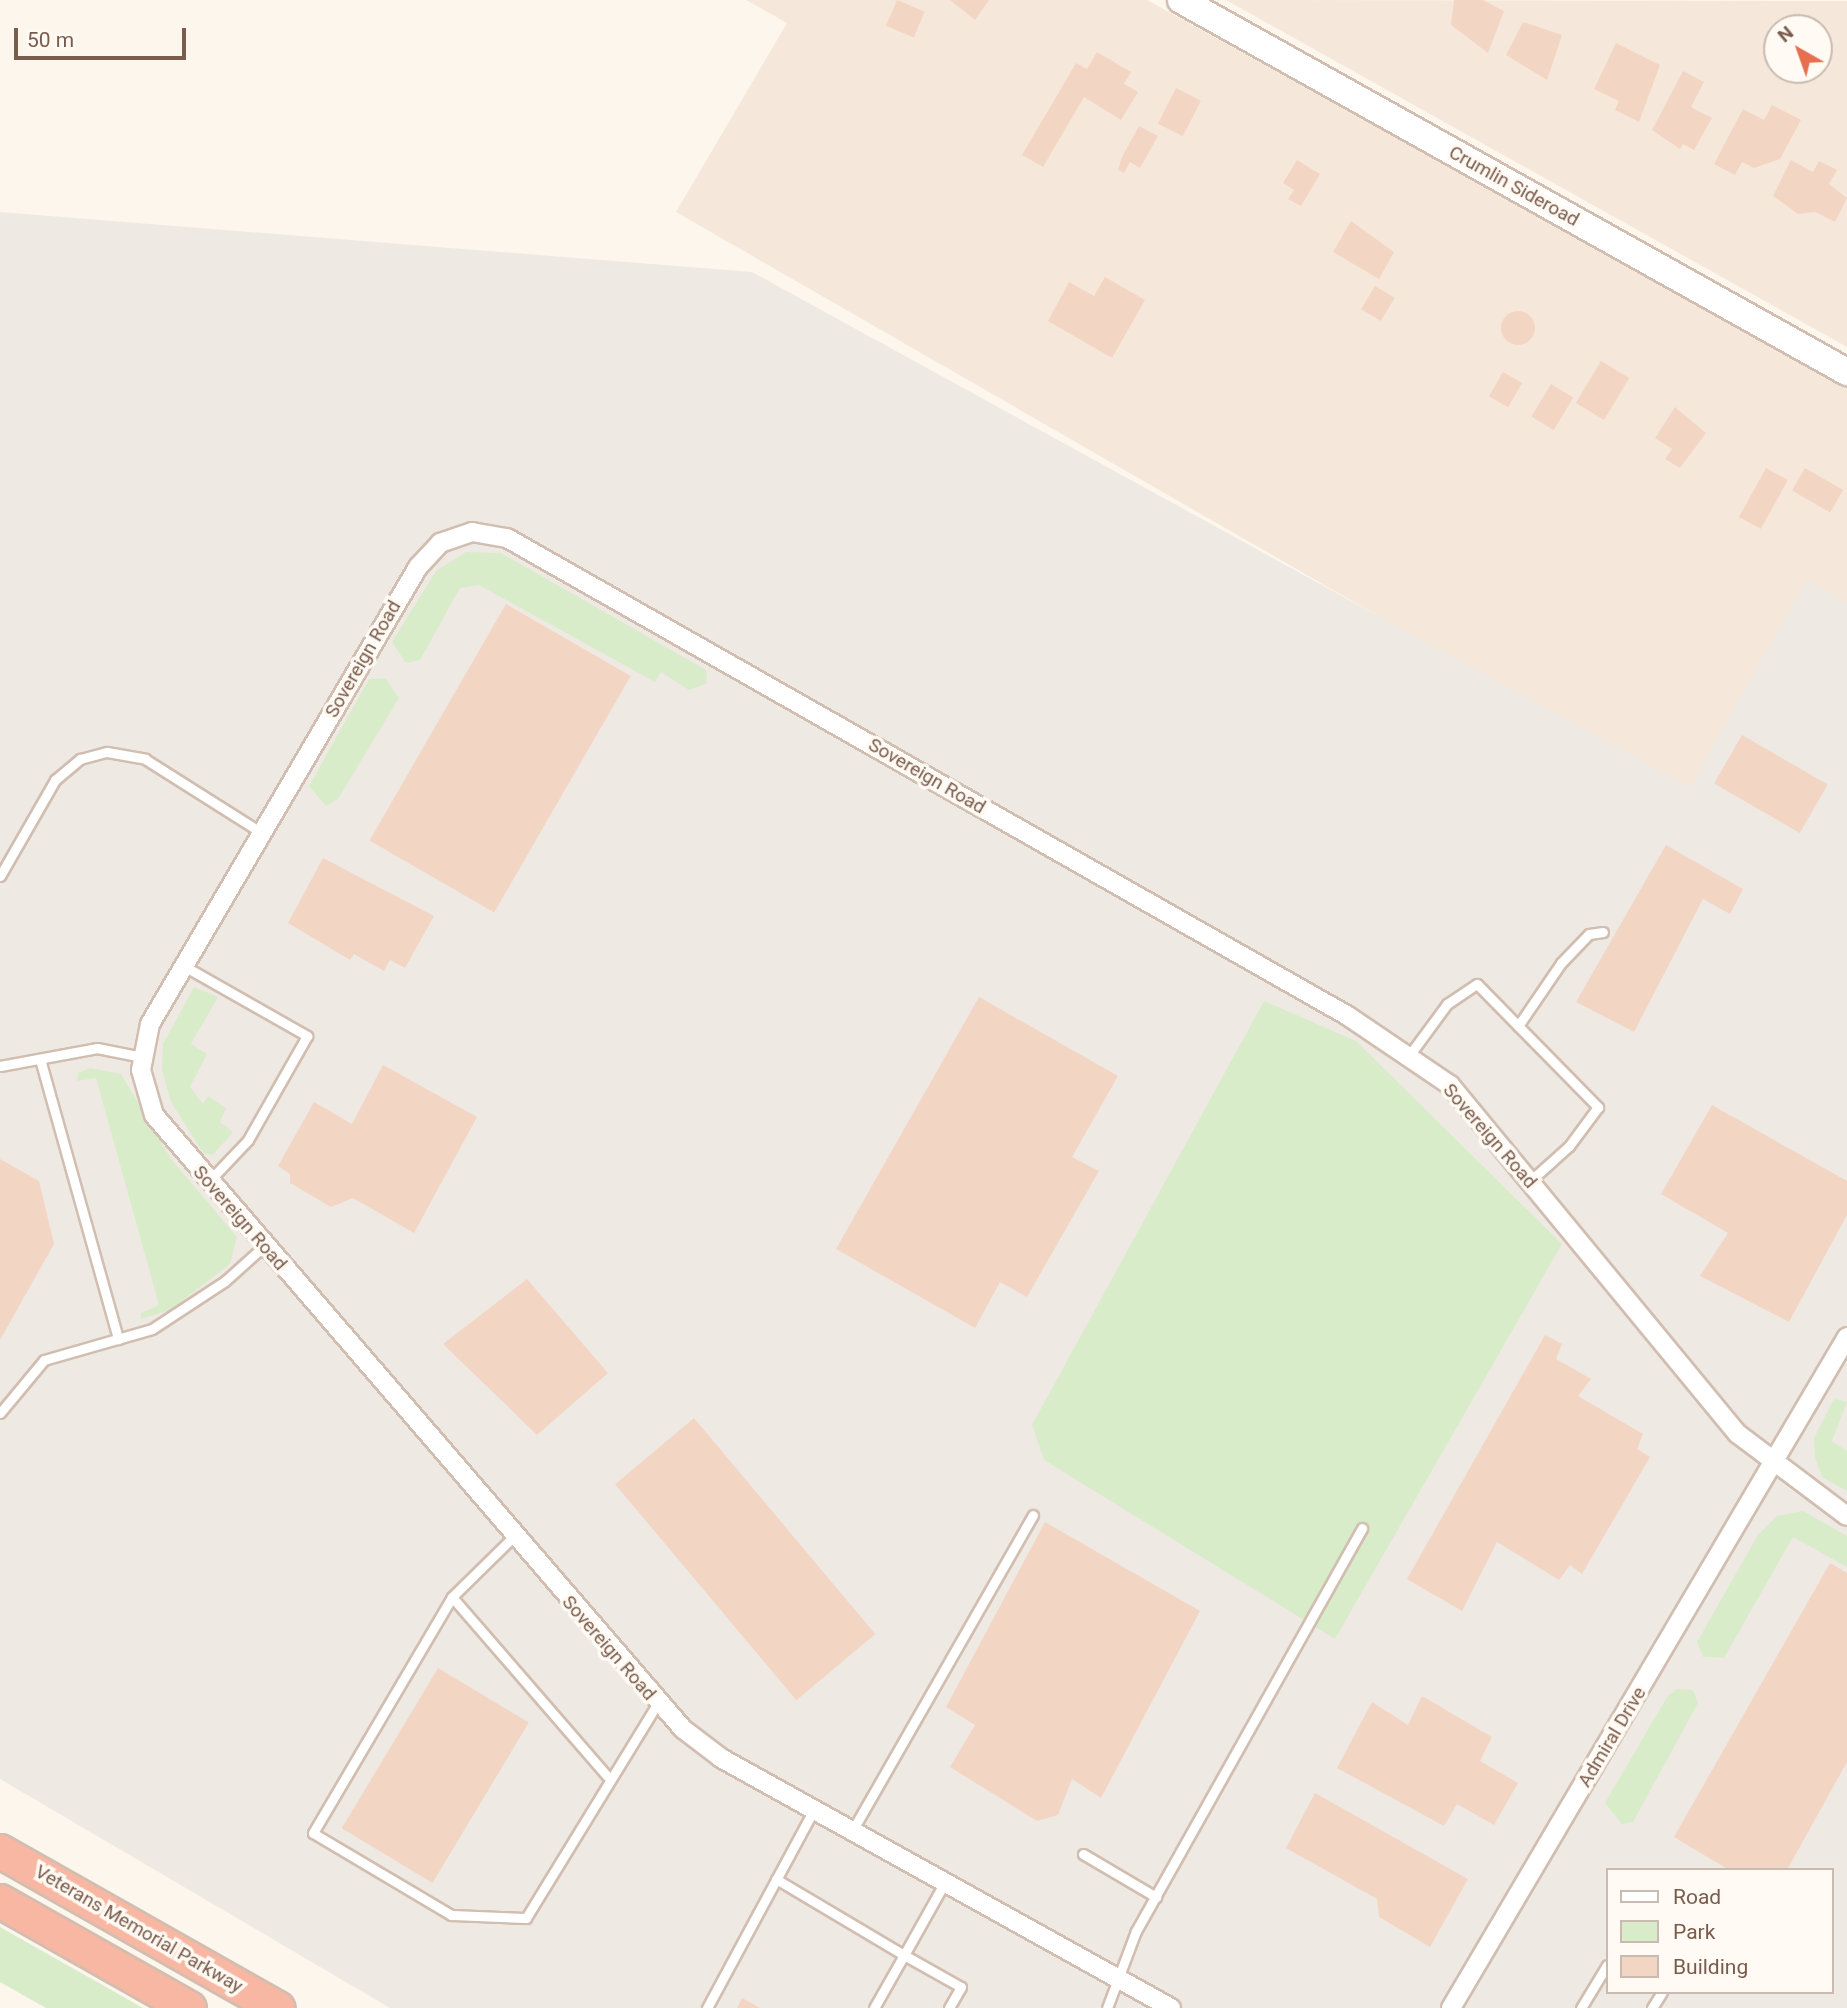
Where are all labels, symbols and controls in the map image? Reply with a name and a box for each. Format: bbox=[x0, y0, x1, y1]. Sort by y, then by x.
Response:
scale bar bbox=[18, 14, 189, 58]
north arrow bbox=[1763, 14, 1833, 84]
text: N bbox=[1773, 21, 1798, 47]
text: 50 m bbox=[27, 28, 74, 52]
street label: Crumlin Sideroad bbox=[1445, 141, 1583, 231]
street label: Sovereign Road bbox=[320, 596, 406, 722]
street label: Sovereign Road bbox=[864, 733, 990, 819]
street label: Sovereign Road bbox=[1438, 1079, 1542, 1193]
street label: Sovereign Road bbox=[188, 1161, 292, 1275]
street label: Sovereign Road bbox=[557, 1591, 661, 1705]
street label: Admiral Drive bbox=[1573, 1683, 1651, 1791]
street label: Veterans Memorial Parkway bbox=[31, 1860, 247, 1998]
legend bbox=[1605, 1868, 1833, 1994]
text: Road bbox=[1673, 1885, 1721, 1909]
text: Park bbox=[1673, 1920, 1715, 1944]
text: Building bbox=[1673, 1955, 1748, 1979]

